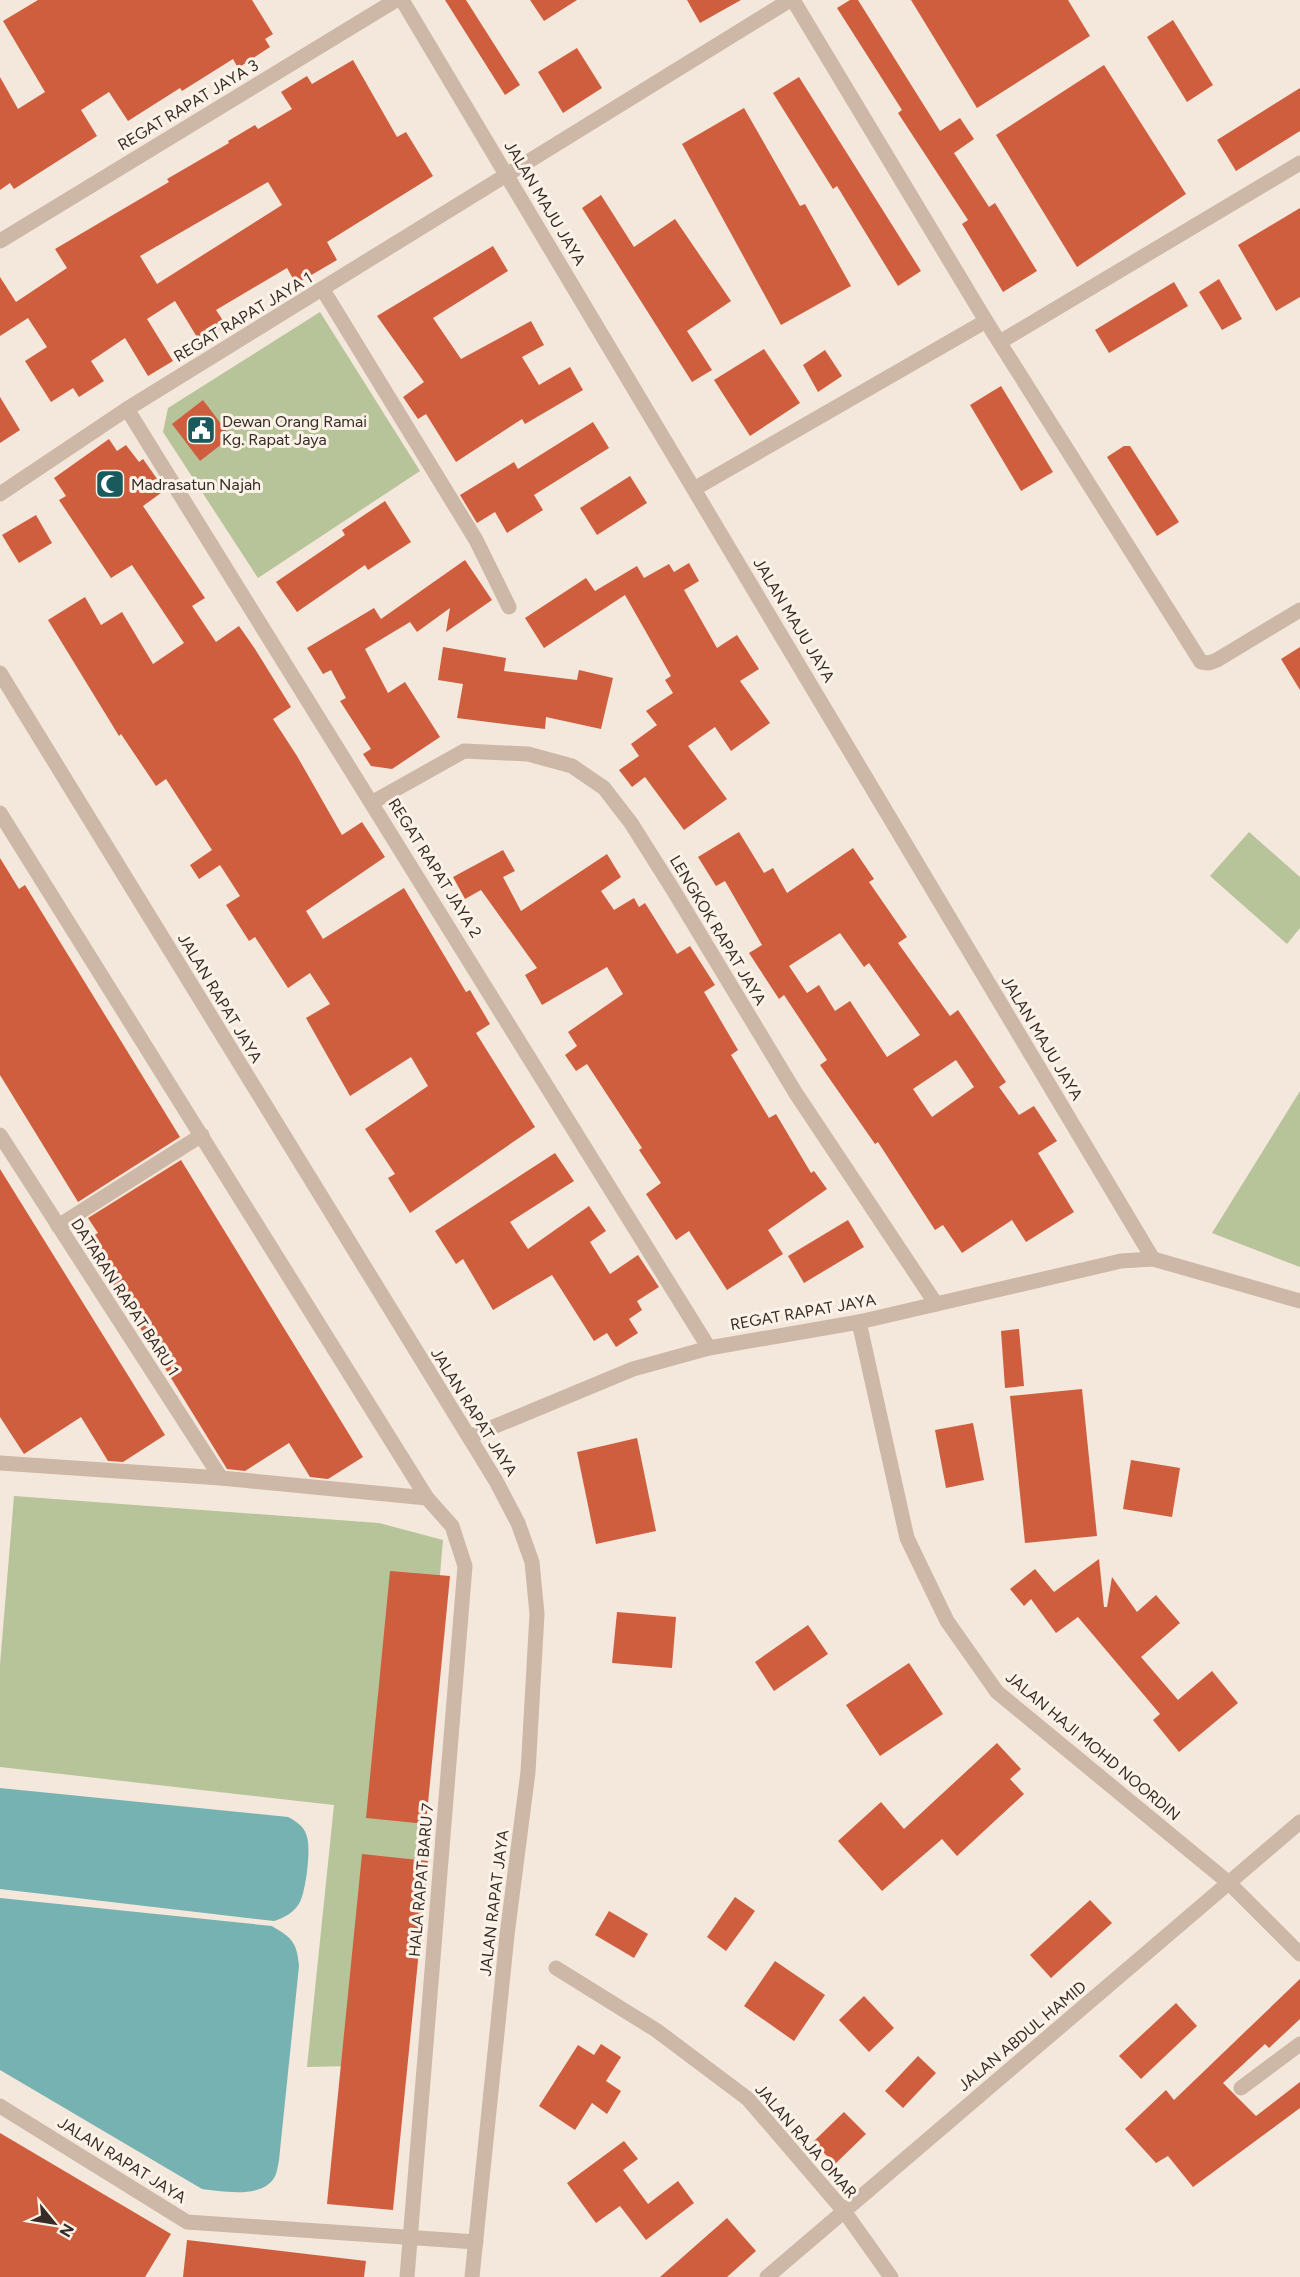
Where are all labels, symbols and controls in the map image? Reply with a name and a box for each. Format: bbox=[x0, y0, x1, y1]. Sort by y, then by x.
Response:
street label: REGAT RAPAT JAYA 3 bbox=[114, 56, 262, 154]
street label: JALAN MAJU JAYA bbox=[500, 137, 590, 269]
street label: REGAT RAPAT JAYA 1 bbox=[170, 268, 316, 366]
place label: Dewan Orang Ramai Kg. Rapat Jaya bbox=[222, 412, 367, 449]
public building icon: Dewan Orang Ramai Kg. Rapat Jaya bbox=[185, 414, 217, 446]
mosque icon: Madrasatun Najah bbox=[94, 468, 126, 500]
place label: Madrasatun Najah bbox=[131, 475, 261, 494]
street label: JALAN MAJU JAYA bbox=[749, 554, 839, 686]
street label: REGAT RAPAT JAYA 2 bbox=[384, 795, 486, 941]
street label: LENGKOK RAPAT JAYA bbox=[666, 852, 770, 1008]
street label: JALAN RAPAT JAYA bbox=[174, 930, 266, 1066]
street label: JALAN MAJU JAYA bbox=[997, 972, 1087, 1104]
street label: DATARAN RAPAT BARU 1 bbox=[67, 1215, 183, 1379]
street label: REGAT RAPAT JAYA bbox=[729, 1290, 878, 1334]
street label: JALAN RAPAT JAYA bbox=[427, 1344, 521, 1480]
street label: JALAN HAJI MOHD NOORDIN bbox=[1002, 1667, 1184, 1825]
street label: HALA RAPAT BARU 7 bbox=[405, 1802, 437, 1958]
street label: JALAN RAPAT JAYA bbox=[476, 1828, 512, 1977]
street label: JALAN ABDUL HAMID bbox=[954, 1977, 1090, 2095]
street label: JALAN RAJA OMAR bbox=[751, 2080, 861, 2202]
street label: JALAN RAPAT JAYA bbox=[54, 2113, 190, 2207]
north arrow bbox=[24, 2193, 84, 2253]
text: N bbox=[55, 2220, 78, 2240]

